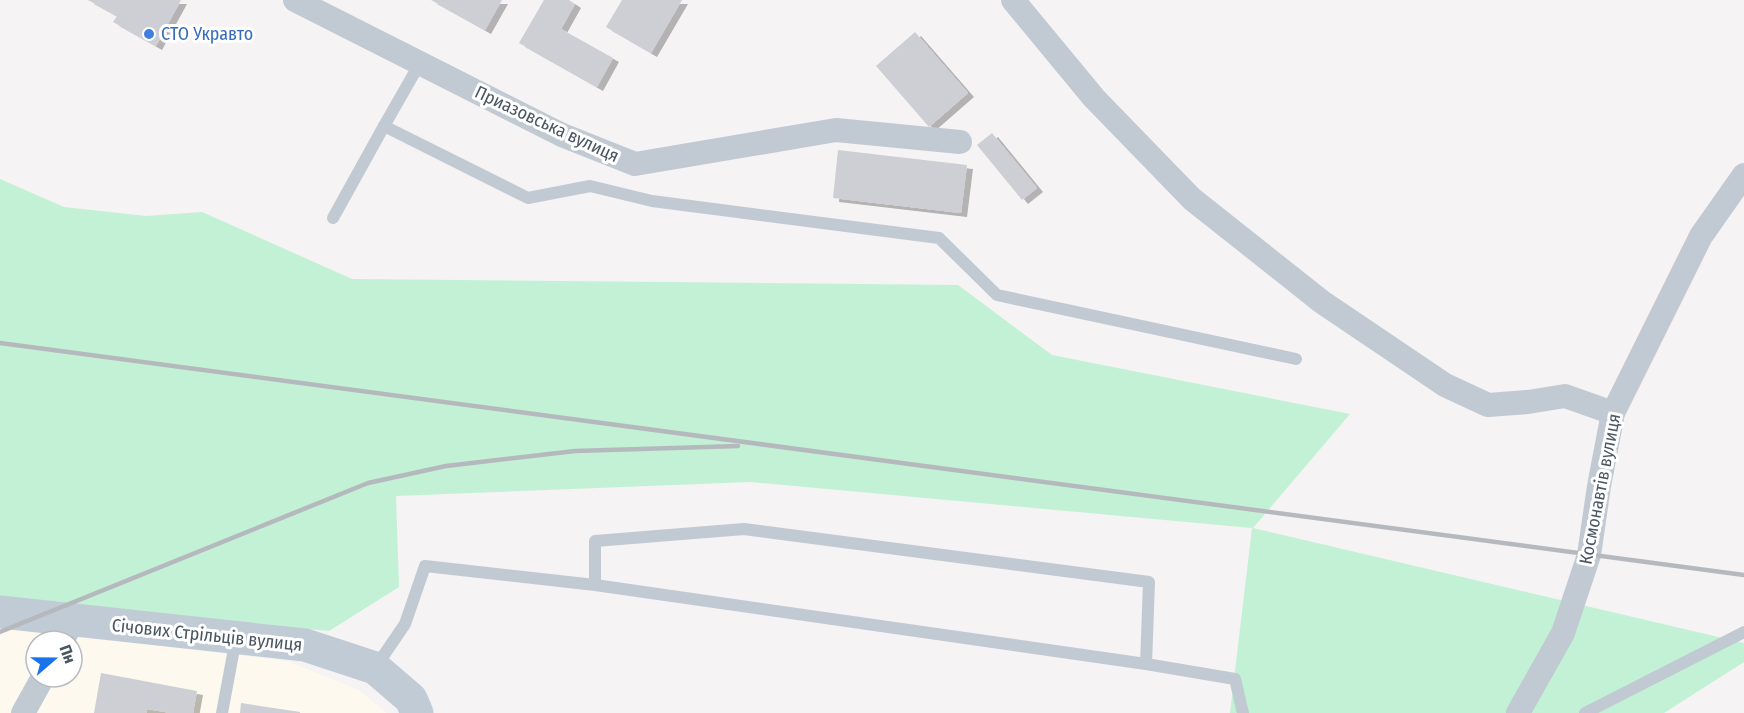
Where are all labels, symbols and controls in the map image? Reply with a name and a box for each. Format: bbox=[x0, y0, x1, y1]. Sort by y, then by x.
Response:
place label: СТО Укравто bbox=[161, 23, 253, 45]
marker: СТО Укравто bbox=[142, 27, 156, 41]
street label: Приазовська вулиця bbox=[471, 81, 623, 167]
street label: Космонавтів вулиця bbox=[1575, 412, 1625, 566]
street label: Січових Стрільців вулиця bbox=[111, 614, 303, 656]
north arrow bbox=[24, 629, 84, 689]
text: Пн bbox=[56, 642, 80, 666]

